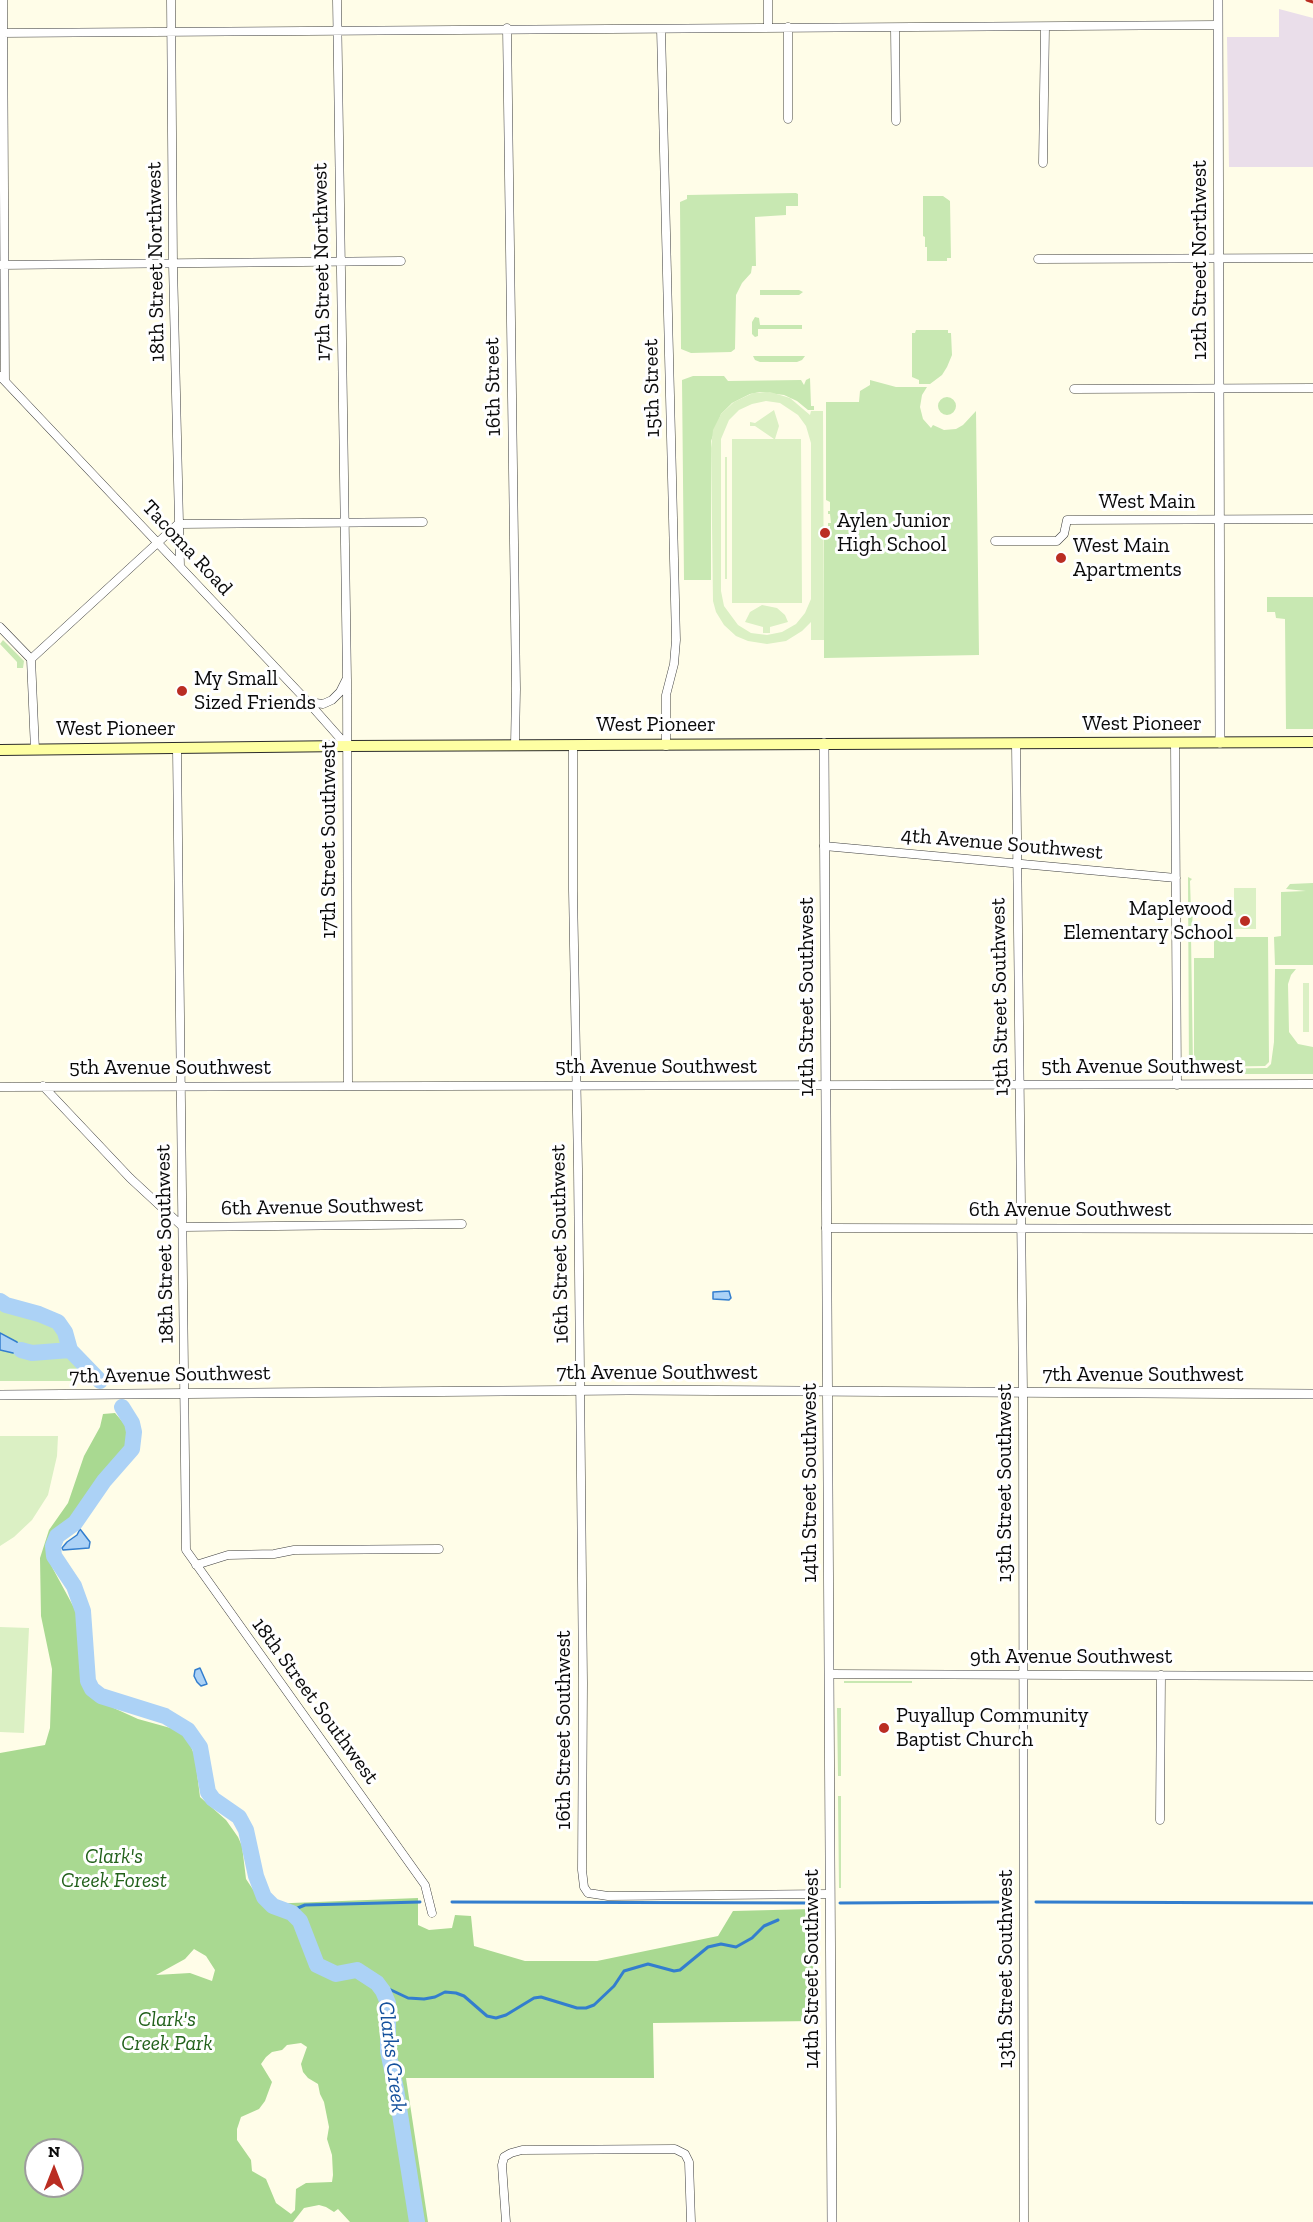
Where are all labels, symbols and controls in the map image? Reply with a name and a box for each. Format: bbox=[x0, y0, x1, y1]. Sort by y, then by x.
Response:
street label: 12th Street Northwest bbox=[1187, 160, 1213, 360]
street label: 18th Street Northwest bbox=[142, 162, 170, 362]
street label: 17th Street Northwest bbox=[308, 163, 336, 361]
street label: 16th Street bbox=[480, 337, 506, 437]
street label: 15th Street bbox=[639, 339, 665, 437]
street label: West Main bbox=[1099, 489, 1195, 515]
street label: Tacoma Road bbox=[136, 495, 238, 601]
place label: Aylen Junior High School bbox=[837, 508, 951, 558]
marker: Aylen Junior High School bbox=[818, 526, 832, 540]
place label: West Main Apartments bbox=[1073, 533, 1182, 583]
marker: West Main Apartments bbox=[1054, 551, 1068, 565]
place label: My Small Sized Friends bbox=[194, 666, 316, 716]
marker: My Small Sized Friends bbox=[175, 684, 189, 698]
street label: West Pioneer bbox=[1082, 711, 1202, 737]
street label: West Pioneer bbox=[596, 712, 716, 738]
street label: West Pioneer bbox=[56, 716, 176, 742]
street label: 17th Street Southwest bbox=[316, 741, 342, 939]
street label: 4th Avenue Southwest bbox=[900, 823, 1104, 865]
place label: Maplewood Elementary School bbox=[1063, 896, 1233, 946]
street label: 14th Street Southwest bbox=[794, 897, 820, 1097]
street label: 13th Street Southwest bbox=[986, 898, 1014, 1096]
marker: Maplewood Elementary School bbox=[1238, 914, 1252, 928]
street label: 5th Avenue Southwest bbox=[555, 1054, 757, 1080]
street label: 5th Avenue Southwest bbox=[1041, 1054, 1243, 1080]
street label: 5th Avenue Southwest bbox=[69, 1055, 271, 1081]
street label: 18th Street Southwest bbox=[151, 1144, 179, 1344]
street label: 16th Street Southwest bbox=[546, 1144, 574, 1344]
street label: 6th Avenue Southwest bbox=[221, 1193, 423, 1221]
street label: 6th Avenue Southwest bbox=[969, 1197, 1171, 1223]
street label: 7th Avenue Southwest bbox=[556, 1360, 758, 1386]
street label: 7th Avenue Southwest bbox=[69, 1361, 271, 1389]
street label: 7th Avenue Southwest bbox=[1042, 1362, 1244, 1388]
street label: 14th Street Southwest bbox=[797, 1383, 823, 1583]
street label: 13th Street Southwest bbox=[992, 1384, 1018, 1582]
street label: 18th Street Southwest bbox=[246, 1613, 384, 1789]
street label: 16th Street Southwest bbox=[551, 1630, 577, 1830]
street label: 9th Avenue Southwest bbox=[970, 1644, 1172, 1670]
place label: Puyallup Community Baptist Church bbox=[896, 1703, 1088, 1753]
marker: Puyallup Community Baptist Church bbox=[877, 1721, 891, 1735]
park label: Clark's Creek Forest bbox=[61, 1844, 167, 1894]
street label: 14th Street Southwest bbox=[799, 1869, 825, 2069]
street label: 13th Street Southwest bbox=[993, 1870, 1019, 2068]
water label: Clarks Creek bbox=[372, 2000, 412, 2114]
park label: Clark's Creek Park bbox=[121, 2007, 213, 2057]
north arrow bbox=[24, 2138, 84, 2198]
text: N bbox=[48, 2142, 60, 2161]

